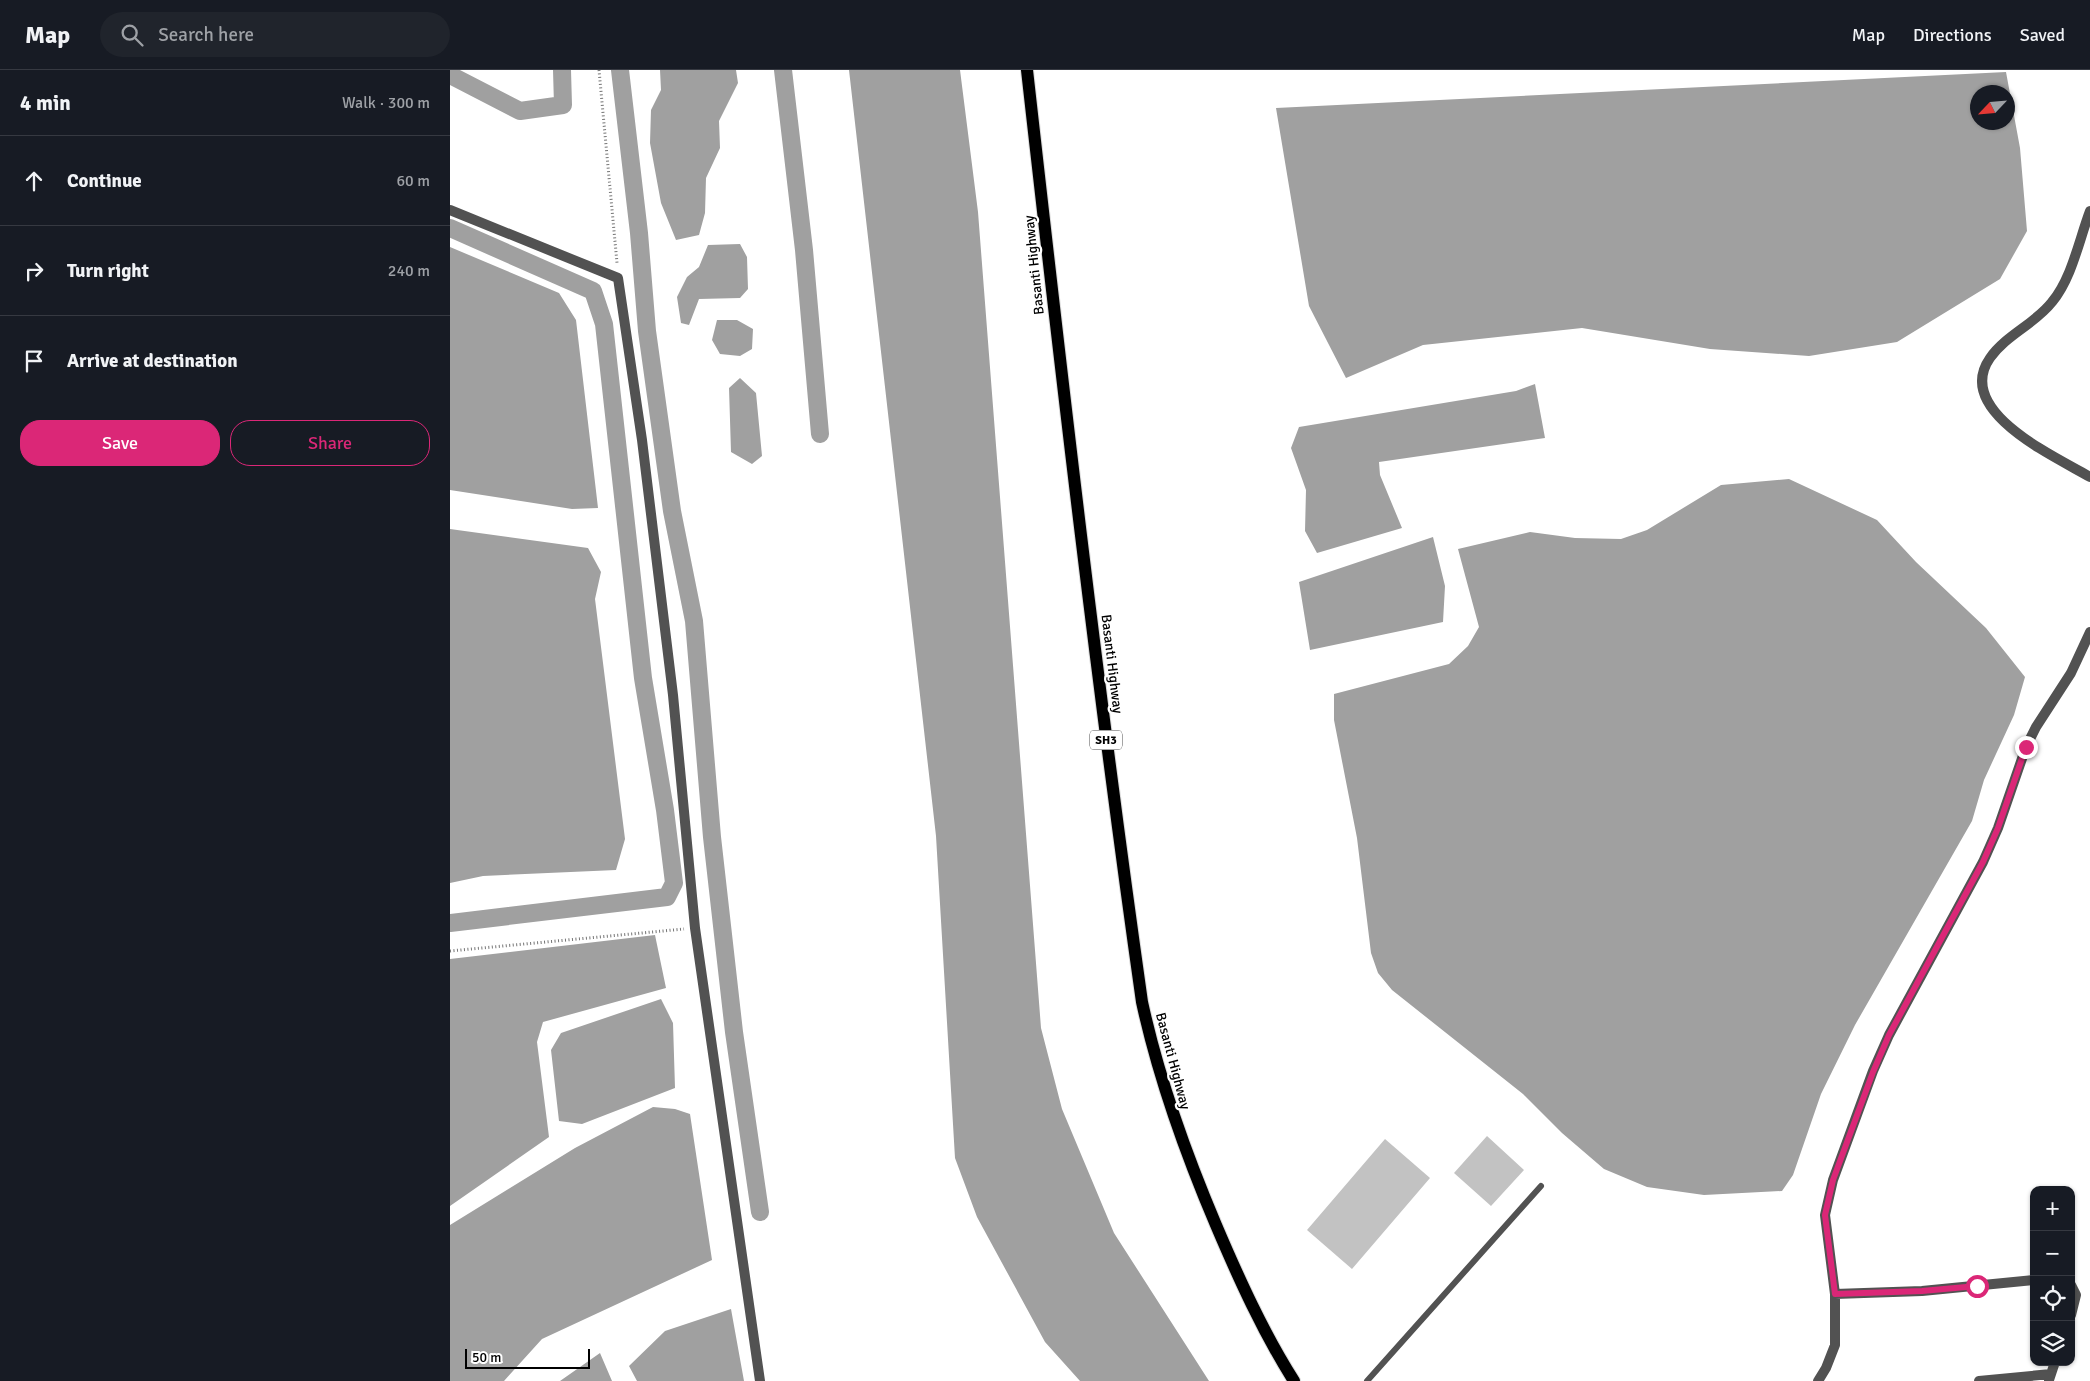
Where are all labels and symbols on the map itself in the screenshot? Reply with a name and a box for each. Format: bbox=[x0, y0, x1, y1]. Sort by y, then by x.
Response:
north arrow bbox=[1970, 85, 2015, 130]
street label: Basanti Highway bbox=[1020, 214, 1048, 316]
street label: Basanti Highway bbox=[1097, 613, 1127, 715]
road number: SH3 bbox=[1090, 730, 1122, 750]
route end bbox=[2015, 736, 2038, 759]
street label: Basanti Highway bbox=[1152, 1011, 1194, 1112]
route start bbox=[1966, 1275, 1989, 1298]
scale bar bbox=[465, 1346, 590, 1369]

